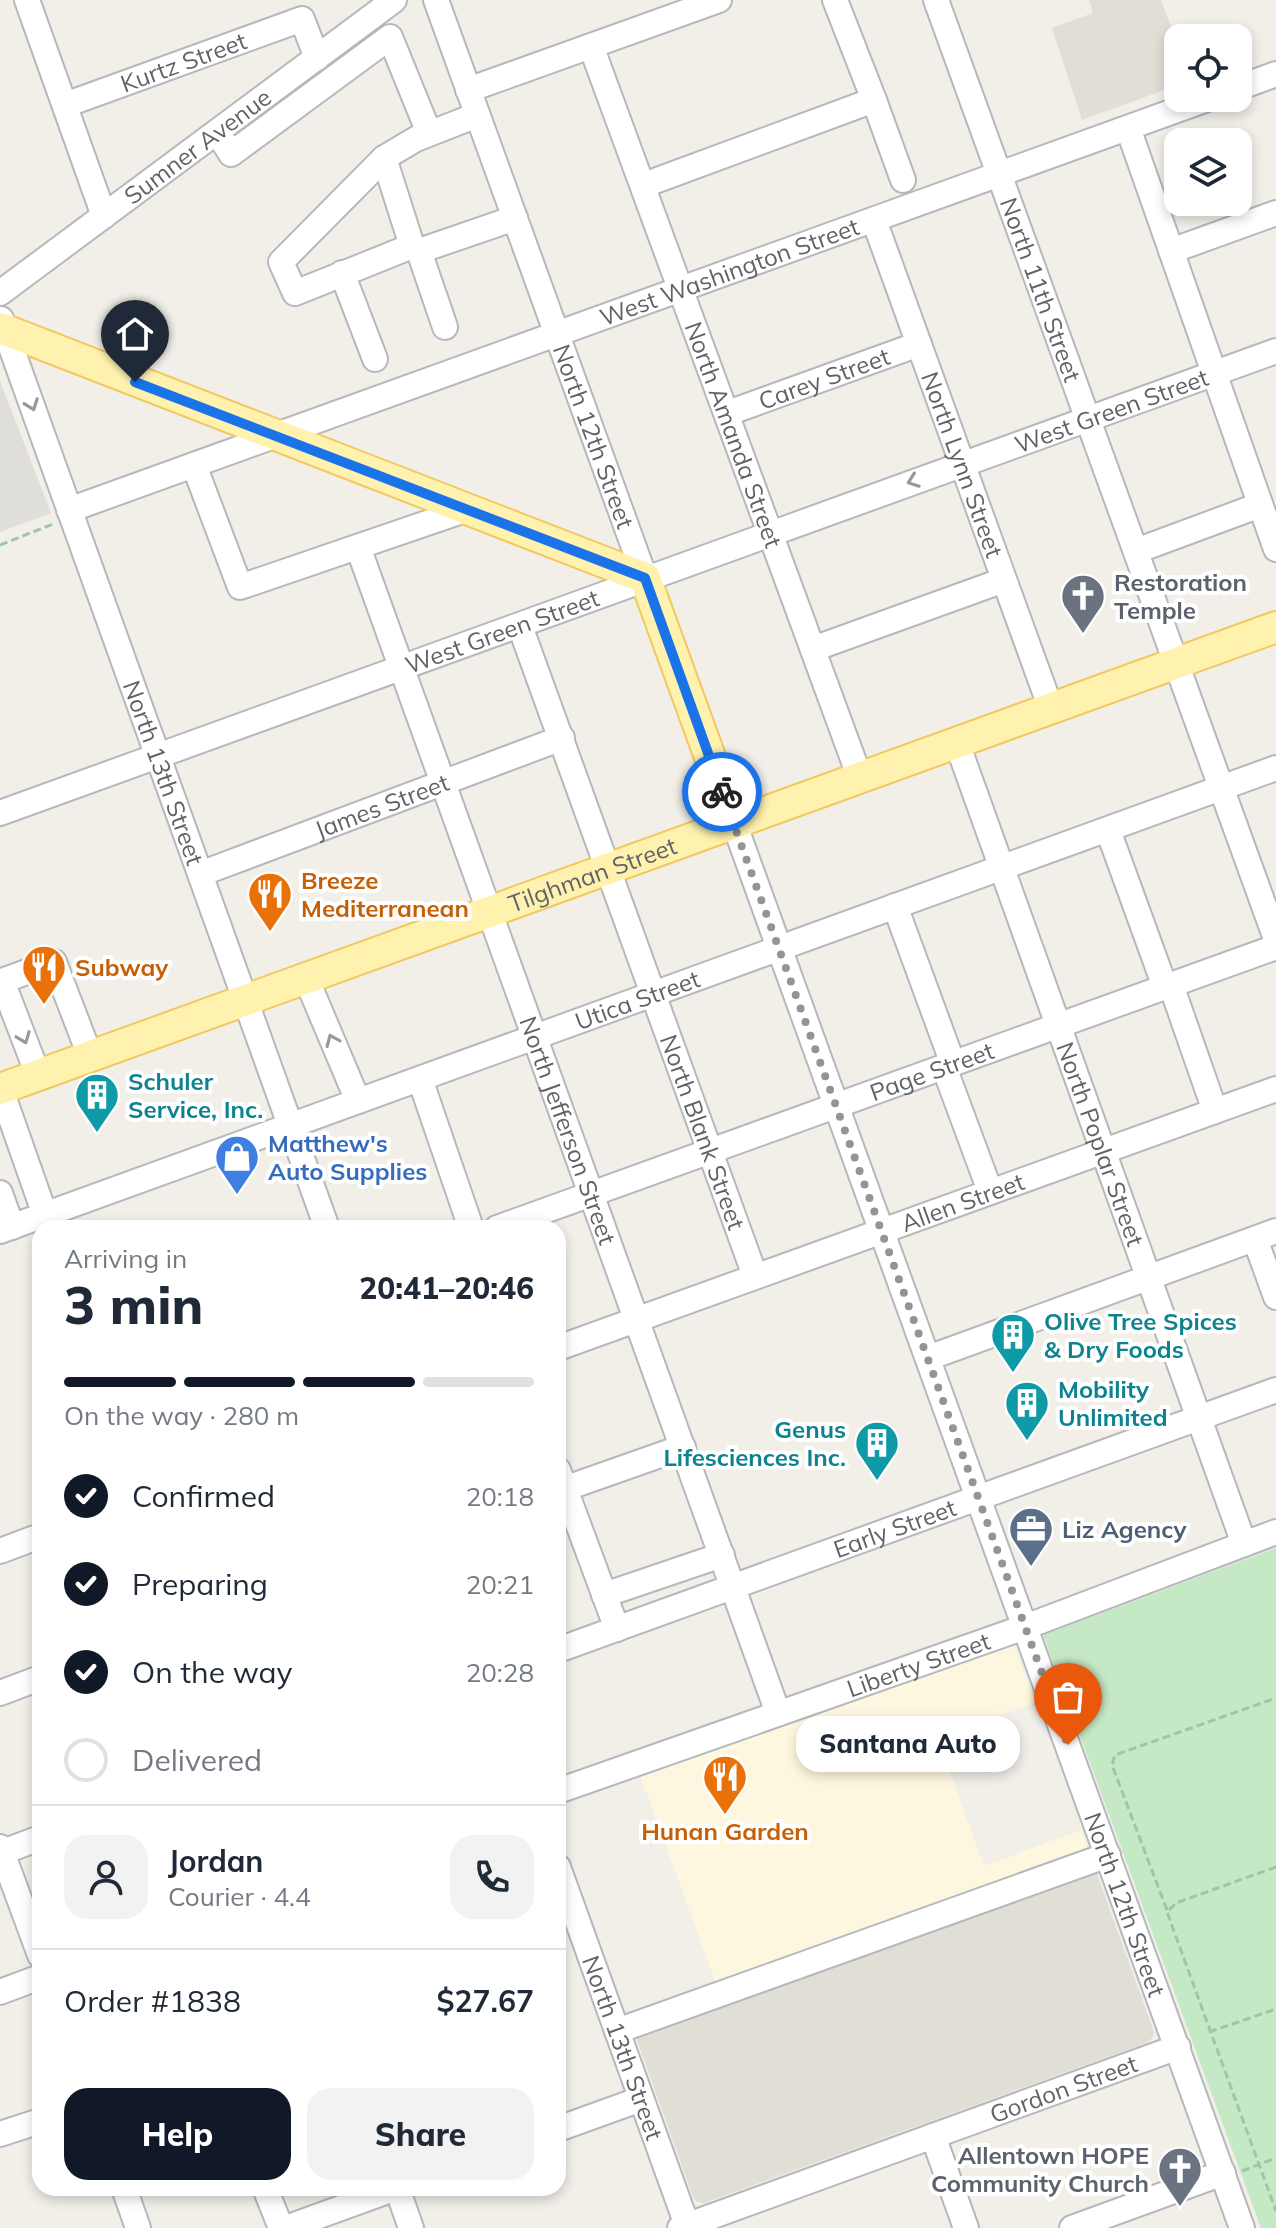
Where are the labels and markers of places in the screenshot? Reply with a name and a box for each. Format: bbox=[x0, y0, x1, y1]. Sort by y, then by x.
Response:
pin bbox=[101, 300, 169, 382]
place label: Restoration Temple bbox=[1114, 567, 1247, 625]
church icon: Restoration Temple bbox=[1059, 572, 1107, 635]
place label: Breeze Mediterranean bbox=[301, 865, 469, 923]
restaurant icon: Breeze Mediterranean bbox=[246, 870, 294, 933]
restaurant icon: Subway bbox=[20, 943, 68, 1006]
place label: Subway bbox=[75, 952, 169, 982]
place label: Schuler Service, Inc. bbox=[128, 1066, 263, 1124]
building icon: Schuler Service, Inc. bbox=[73, 1071, 121, 1134]
place label: Matthew's Auto Supplies bbox=[268, 1128, 427, 1186]
shop icon: Matthew's Auto Supplies bbox=[213, 1133, 261, 1196]
place label: Olive Tree Spices & Dry Foods bbox=[1044, 1306, 1237, 1364]
building icon: Olive Tree Spices & Dry Foods bbox=[989, 1311, 1037, 1374]
place label: Mobility Unlimited bbox=[1058, 1374, 1168, 1432]
building icon: Mobility Unlimited bbox=[1003, 1379, 1051, 1442]
place label: Genus Lifesciences Inc. bbox=[663, 1414, 846, 1472]
building icon: Genus Lifesciences Inc. bbox=[853, 1419, 901, 1482]
office icon: Liz Agency bbox=[1007, 1505, 1055, 1568]
place label: Liz Agency bbox=[1062, 1514, 1188, 1544]
pin bbox=[1034, 1663, 1102, 1745]
callout: Santana Auto bbox=[796, 1717, 1020, 1773]
restaurant icon: Hunan Garden bbox=[701, 1753, 749, 1816]
place label: Hunan Garden bbox=[641, 1816, 809, 1846]
place label: Allentown HOPE Community Church bbox=[931, 2140, 1149, 2198]
church icon: Allentown HOPE Community Church bbox=[1156, 2145, 1204, 2208]

